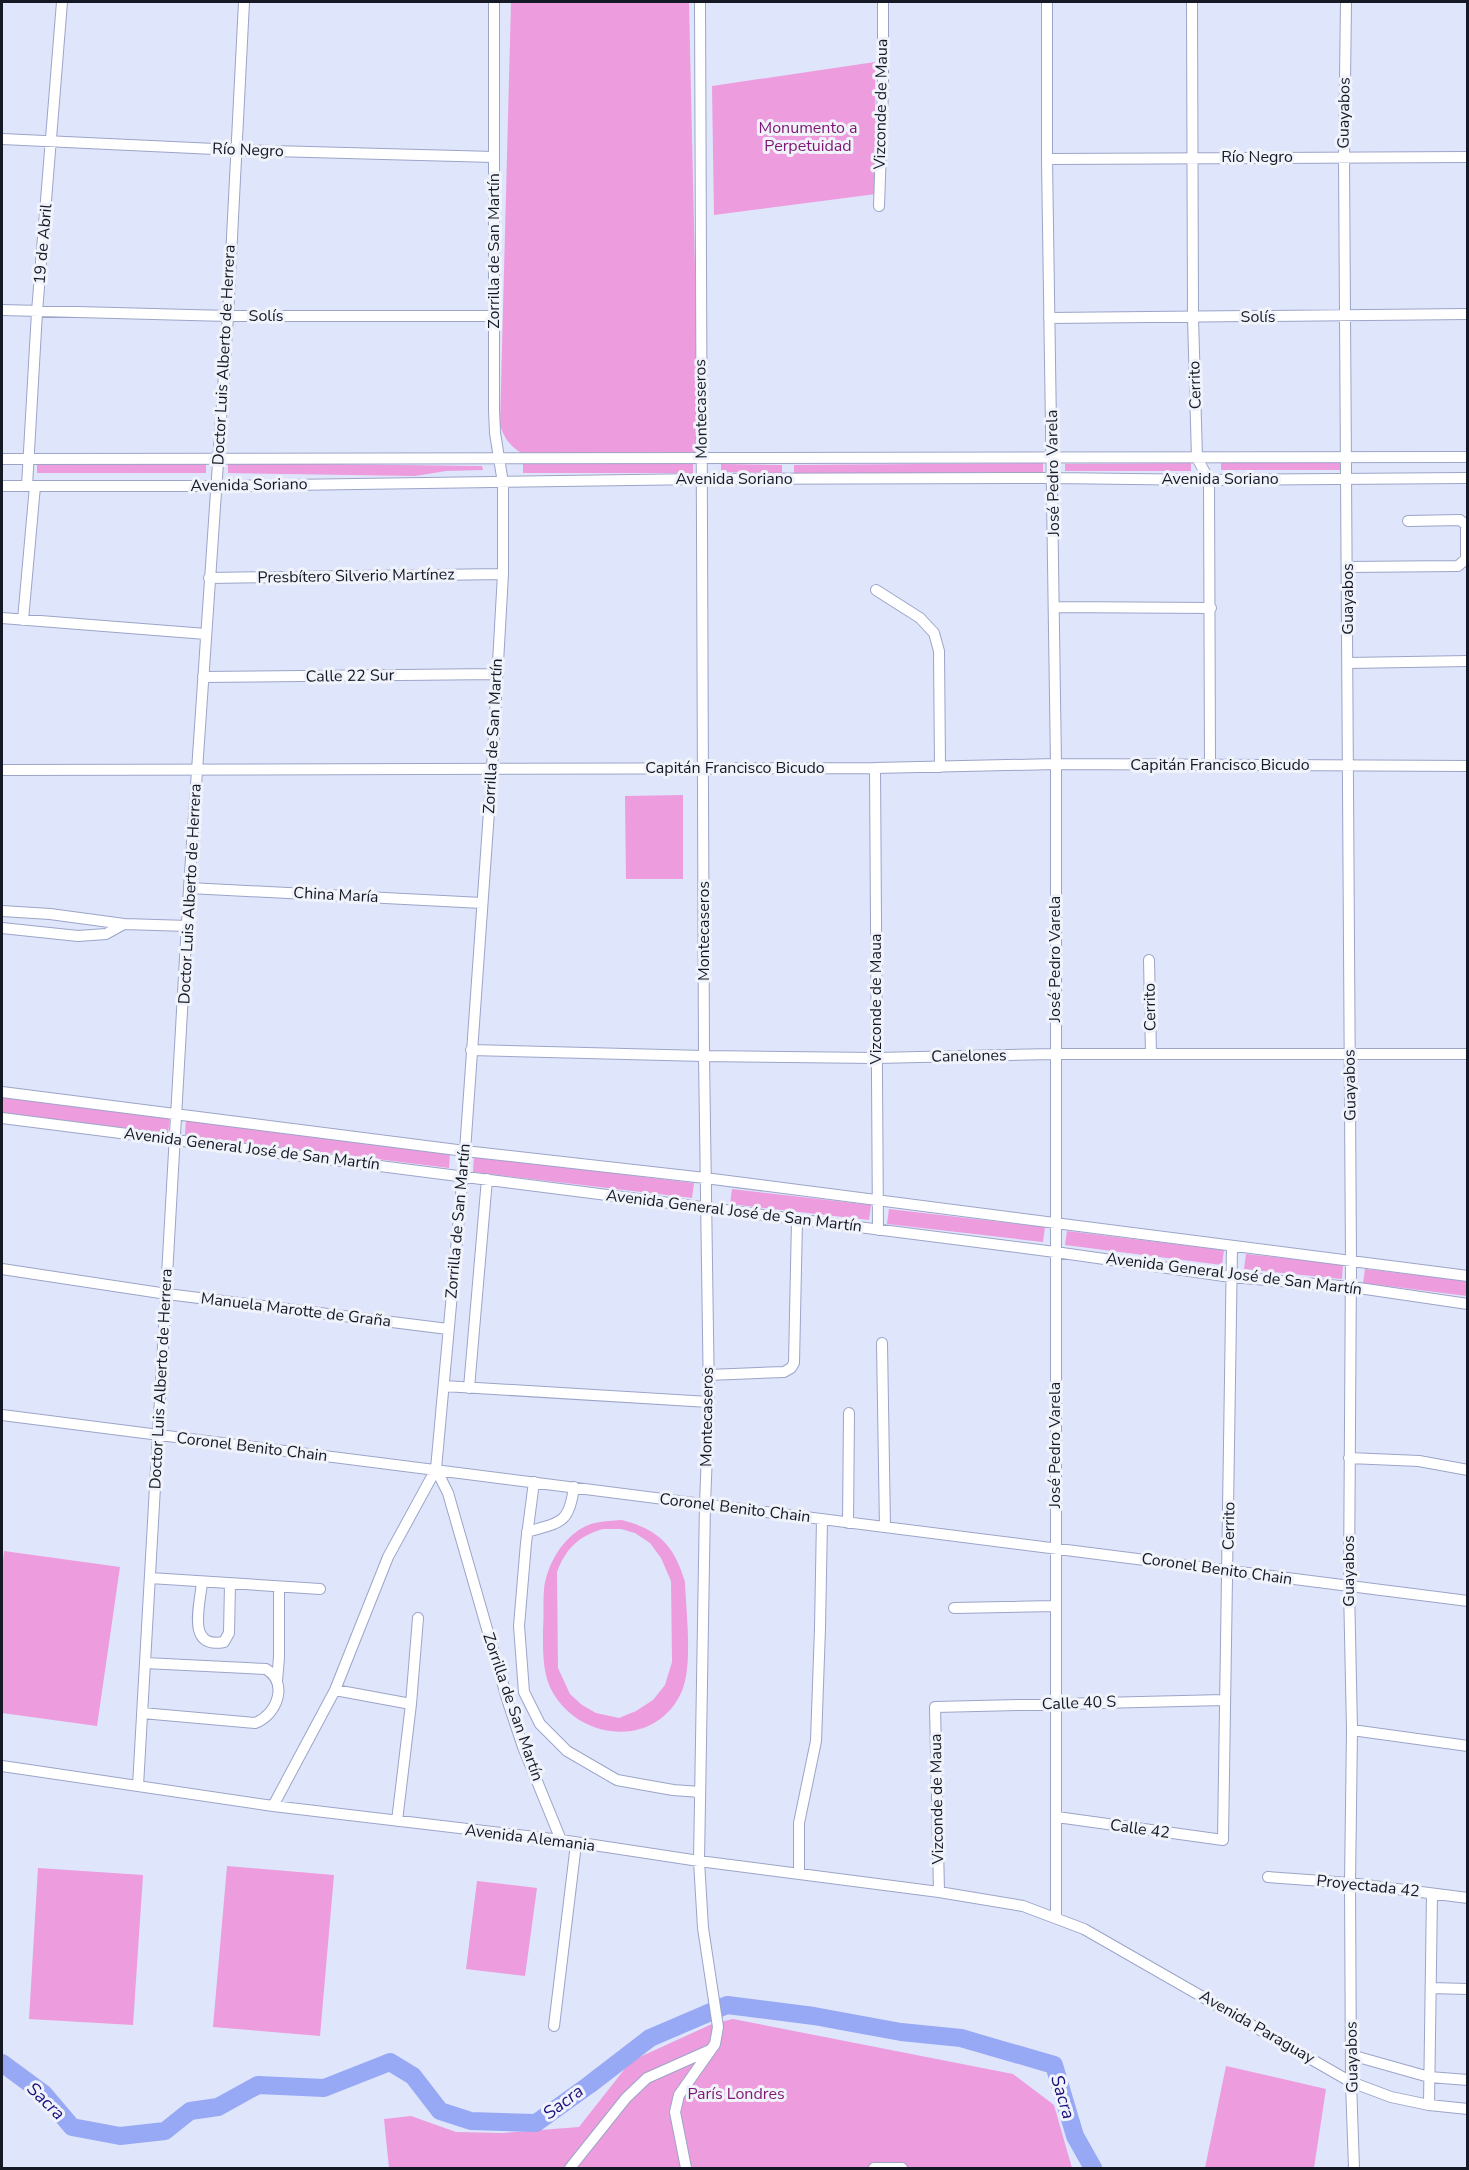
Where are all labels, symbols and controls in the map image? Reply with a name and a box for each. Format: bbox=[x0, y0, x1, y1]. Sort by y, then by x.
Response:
street label: Vizconde de Maua bbox=[869, 38, 893, 171]
street label: Guayabos bbox=[1332, 77, 1356, 149]
park label: Monumento a Perpetuidad bbox=[759, 117, 857, 157]
street label: Río Negro bbox=[212, 138, 284, 162]
street label: Río Negro bbox=[1221, 146, 1293, 168]
street label: Zorrilla de San Martín bbox=[483, 173, 505, 329]
street label: 19 de Abril bbox=[29, 203, 57, 285]
street label: Doctor Luis Alberto de Herrera bbox=[207, 244, 241, 466]
street label: Solís bbox=[249, 305, 283, 327]
street label: Solís bbox=[1241, 306, 1275, 328]
street label: Montecaseros bbox=[689, 359, 713, 459]
street label: Cerrito bbox=[1183, 360, 1207, 410]
street label: José Pedro Varela bbox=[1041, 410, 1065, 537]
street label: Avenida Soriano bbox=[675, 468, 793, 490]
street label: Avenida Soriano bbox=[1161, 468, 1279, 490]
street label: Avenida Soriano bbox=[190, 473, 308, 497]
street label: Presbítero Silverio Martínez bbox=[257, 563, 455, 589]
street label: Guayabos bbox=[1337, 563, 1359, 635]
street label: Zorrilla de San Martín bbox=[478, 658, 508, 814]
street label: Calle 22 Sur bbox=[305, 664, 395, 688]
street label: Capitán Francisco Bicudo bbox=[1130, 754, 1310, 776]
street label: Capitán Francisco Bicudo bbox=[645, 757, 825, 779]
street label: Doctor Luis Alberto de Herrera bbox=[173, 783, 207, 1005]
street label: Montecaseros bbox=[693, 881, 715, 981]
street label: China María bbox=[293, 882, 379, 908]
street label: José Pedro Varela bbox=[1044, 896, 1066, 1023]
street label: Vizconde de Maua bbox=[865, 934, 887, 1065]
street label: Cerrito bbox=[1139, 983, 1161, 1031]
street label: Canelones bbox=[931, 1044, 1007, 1068]
street label: Guayabos bbox=[1338, 1049, 1362, 1121]
street label: Avenida General José de San Martín bbox=[123, 1122, 381, 1176]
street label: Zorrilla de San Martín bbox=[440, 1143, 476, 1299]
street label: Avenida General José de San Martín bbox=[605, 1184, 863, 1238]
street label: Avenida General José de San Martín bbox=[1105, 1247, 1363, 1301]
street label: Doctor Luis Alberto de Herrera bbox=[144, 1268, 178, 1490]
street label: Manuela Marotte de Graña bbox=[200, 1287, 392, 1333]
street label: Montecaseros bbox=[695, 1367, 719, 1467]
street label: José Pedro Varela bbox=[1044, 1382, 1066, 1509]
street label: Coronel Benito Chain bbox=[175, 1427, 329, 1467]
street label: Coronel Benito Chain bbox=[658, 1488, 812, 1528]
street label: Cerrito bbox=[1218, 1502, 1240, 1550]
street label: Guayabos bbox=[1338, 1535, 1360, 1607]
street label: Coronel Benito Chain bbox=[1140, 1548, 1294, 1590]
street label: Zorrilla de San Martín bbox=[477, 1630, 549, 1784]
street label: Calle 40 S bbox=[1042, 1691, 1117, 1715]
street label: Vizconde de Maua bbox=[925, 1733, 949, 1866]
street label: Calle 42 bbox=[1109, 1814, 1171, 1844]
street label: Avenida Alemania bbox=[464, 1819, 596, 1857]
street label: Proyectada 42 bbox=[1315, 1870, 1421, 1902]
street label: Avenida Paraguay bbox=[1195, 1985, 1319, 2069]
street label: Guayabos bbox=[1340, 2021, 1364, 2093]
water label: Sacra bbox=[1045, 2072, 1081, 2122]
water label: Sacra bbox=[22, 2077, 70, 2125]
water label: Sacra bbox=[538, 2079, 588, 2125]
park label: París Londres bbox=[687, 2083, 785, 2105]

